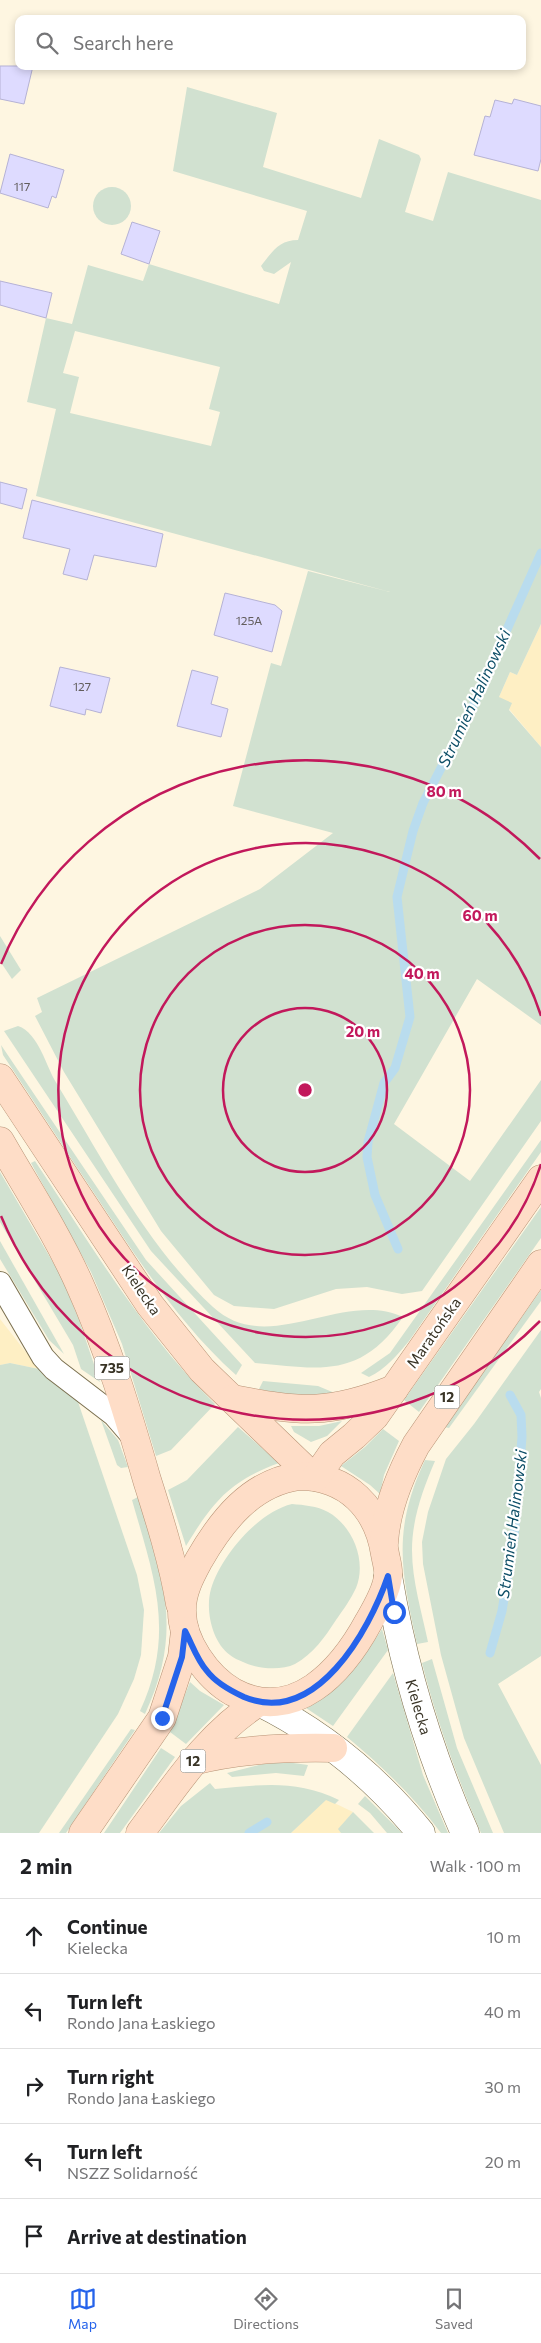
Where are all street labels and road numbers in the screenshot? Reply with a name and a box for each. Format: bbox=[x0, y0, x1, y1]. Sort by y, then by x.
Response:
street label: Kielecka bbox=[118, 1261, 165, 1318]
street label: Maratońska bbox=[402, 1294, 464, 1371]
road number: 735 bbox=[94, 1356, 130, 1380]
road number: 12 bbox=[434, 1385, 460, 1408]
street label: Kielecka bbox=[402, 1677, 435, 1737]
road number: 12 bbox=[180, 1750, 206, 1772]

